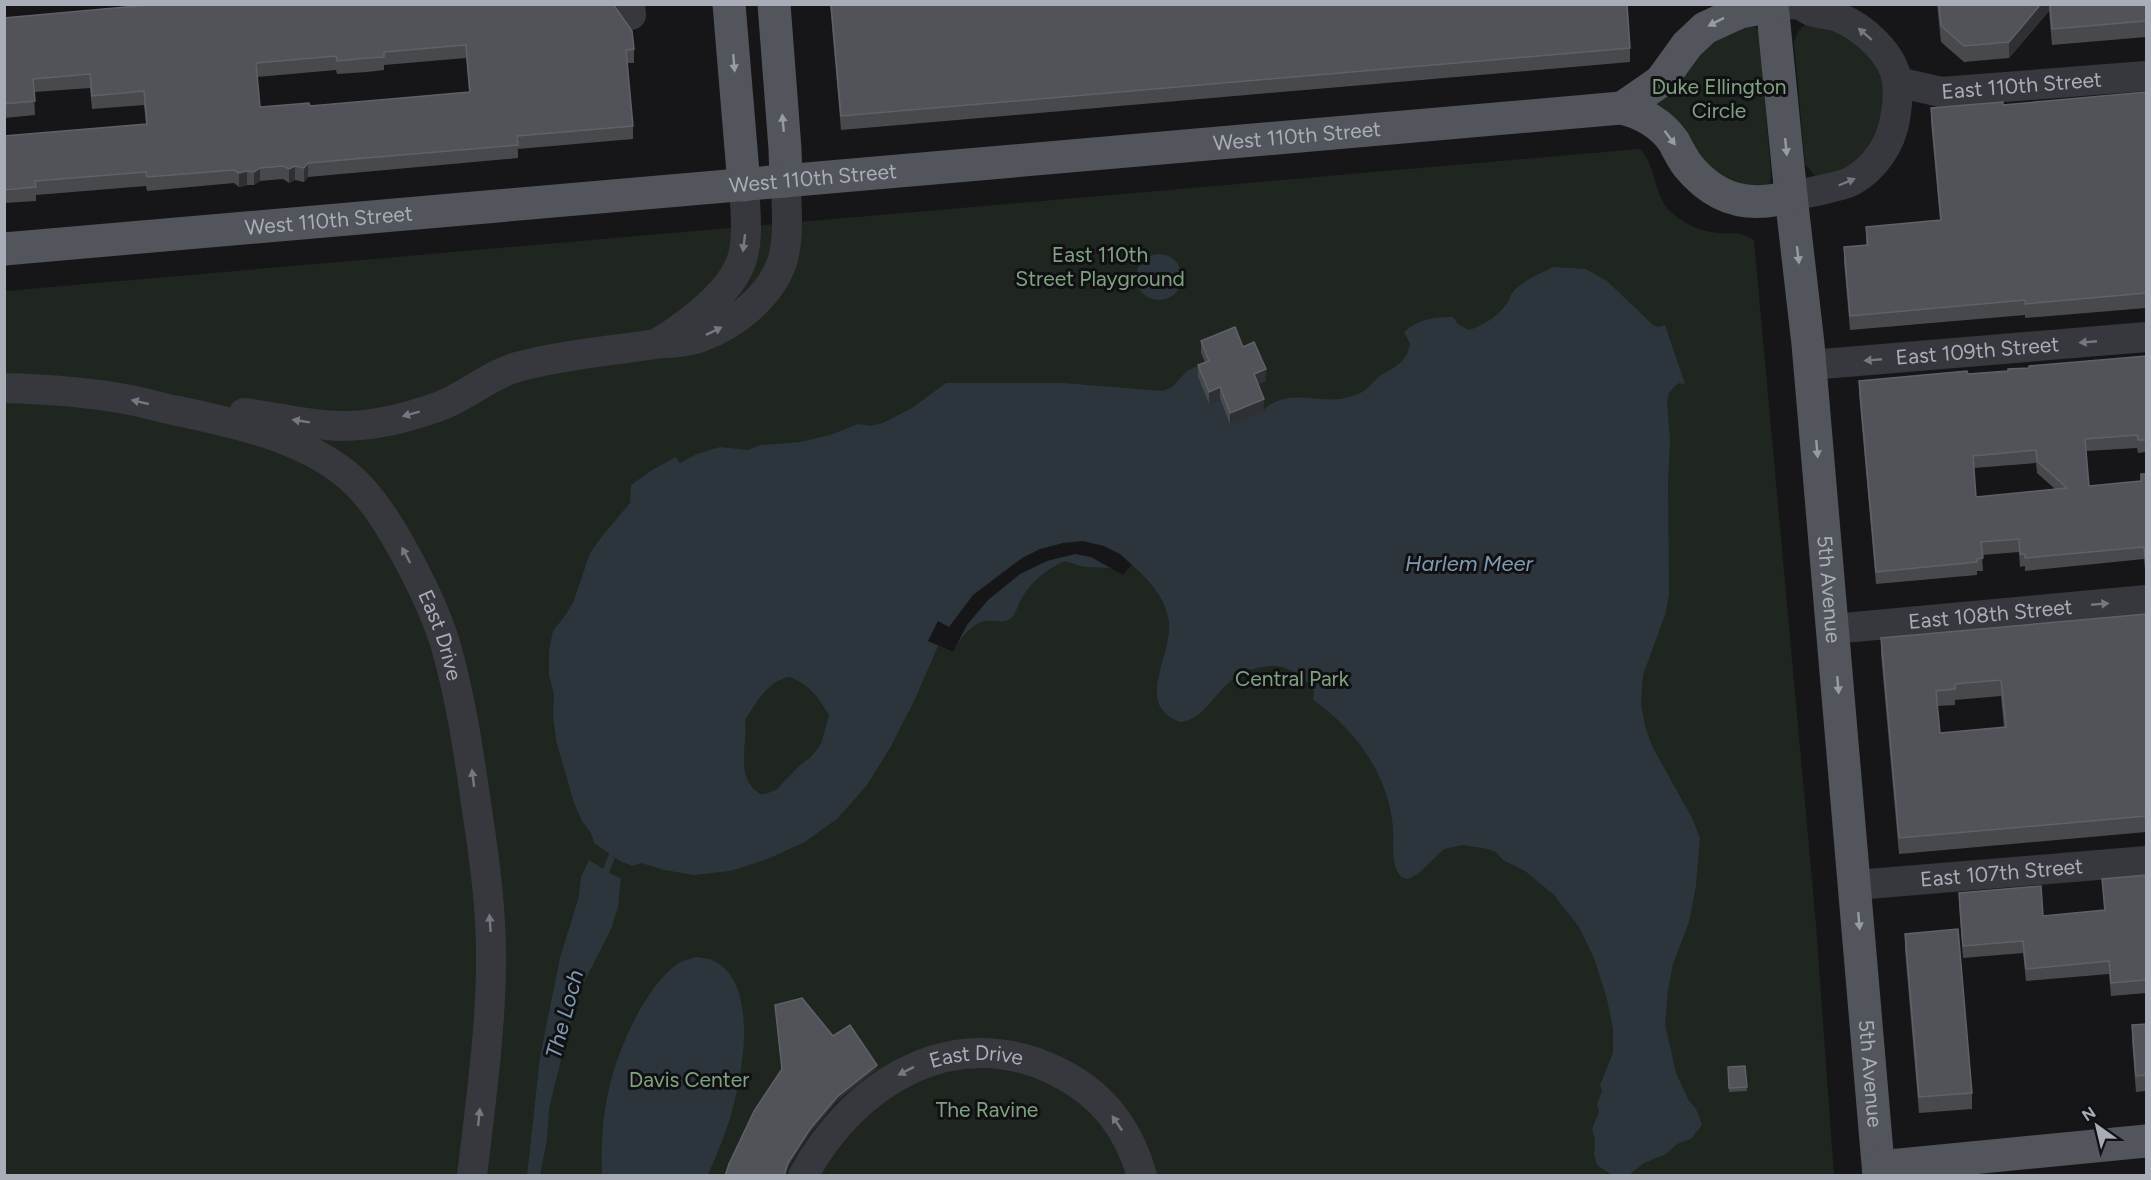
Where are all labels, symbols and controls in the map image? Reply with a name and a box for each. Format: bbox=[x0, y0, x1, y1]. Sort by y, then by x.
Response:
one-way arrow bbox=[1708, 18, 1725, 27]
one-way arrow bbox=[1857, 28, 1873, 41]
one-way arrow bbox=[729, 53, 739, 72]
street label: East 110th Street bbox=[1941, 66, 2103, 104]
park label: Duke Ellington Circle bbox=[1651, 74, 1787, 123]
one-way arrow bbox=[778, 113, 788, 132]
street label: West 110th Street bbox=[1212, 116, 1382, 156]
one-way arrow bbox=[1663, 131, 1675, 146]
one-way arrow bbox=[1781, 138, 1791, 157]
street label: West 110th Street bbox=[728, 158, 898, 198]
one-way arrow bbox=[1839, 177, 1857, 187]
street label: West 110th Street bbox=[244, 200, 414, 240]
one-way arrow bbox=[740, 234, 749, 253]
park label: East 110th Street Playground bbox=[1015, 242, 1185, 291]
one-way arrow bbox=[1793, 245, 1802, 264]
one-way arrow bbox=[705, 327, 723, 337]
street label: East 109th Street bbox=[1895, 331, 2060, 370]
one-way arrow bbox=[2079, 337, 2098, 346]
one-way arrow bbox=[1863, 355, 1882, 365]
one-way arrow bbox=[131, 397, 149, 407]
one-way arrow bbox=[401, 410, 420, 420]
one-way arrow bbox=[291, 416, 310, 425]
one-way arrow bbox=[1812, 439, 1822, 458]
street label: 5th Avenue bbox=[1812, 534, 1846, 644]
one-way arrow bbox=[401, 546, 411, 564]
water label: Harlem Meer bbox=[1405, 550, 1535, 577]
street label: East Drive bbox=[413, 586, 467, 683]
street label: East 108th Street bbox=[1907, 594, 2074, 634]
one-way arrow bbox=[2091, 599, 2110, 609]
park label: Central Park bbox=[1235, 666, 1350, 691]
one-way arrow bbox=[1833, 675, 1842, 694]
one-way arrow bbox=[468, 769, 478, 788]
street label: East 107th Street bbox=[1919, 853, 2084, 892]
one-way arrow bbox=[1854, 911, 1864, 930]
one-way arrow bbox=[485, 913, 494, 932]
water label: The Loch bbox=[540, 967, 589, 1061]
street label: 5th Avenue bbox=[1854, 1019, 1888, 1128]
street label: East Drive bbox=[926, 1040, 1026, 1073]
one-way arrow bbox=[898, 1066, 915, 1075]
park label: Davis Center bbox=[629, 1067, 749, 1092]
north arrow bbox=[2067, 1096, 2127, 1156]
park label: The Ravine bbox=[936, 1097, 1038, 1122]
text: N bbox=[2078, 1103, 2099, 1125]
one-way arrow bbox=[474, 1108, 484, 1127]
one-way arrow bbox=[1111, 1115, 1123, 1131]

